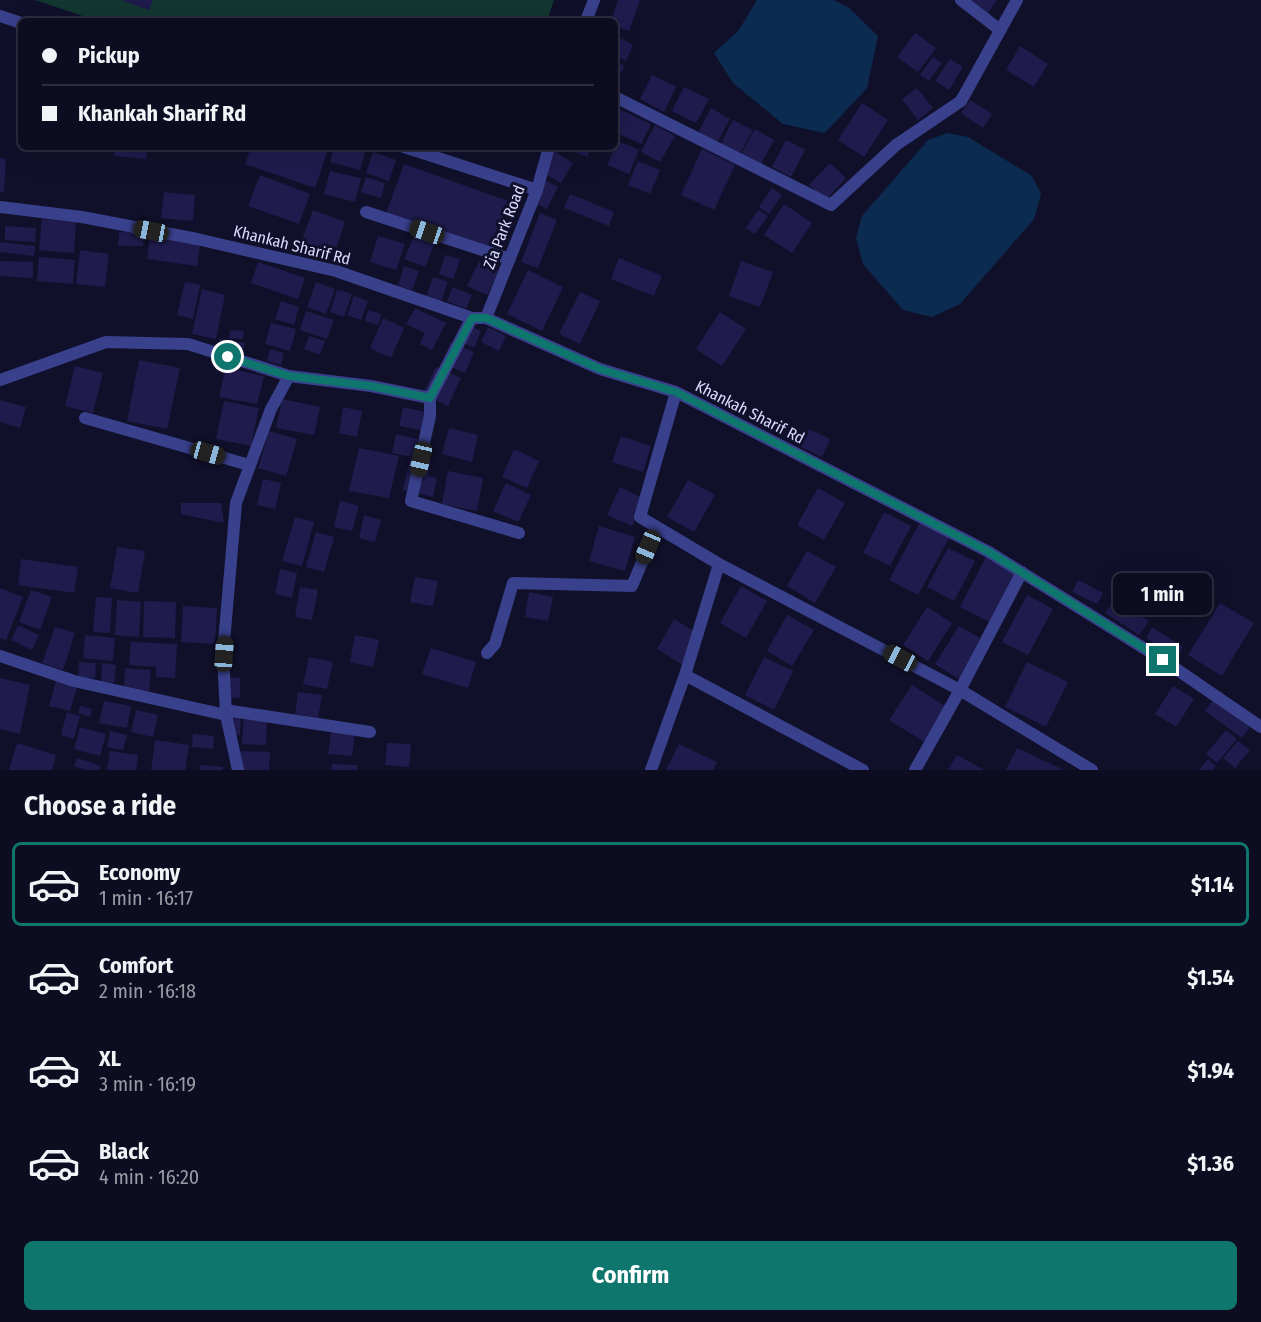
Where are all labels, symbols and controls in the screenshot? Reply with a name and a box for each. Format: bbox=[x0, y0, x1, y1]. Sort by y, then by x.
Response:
text: Pickup bbox=[78, 42, 140, 69]
text: Khankah Sharif Rd bbox=[78, 100, 246, 127]
street label: Zia Park Road bbox=[479, 182, 529, 272]
car bbox=[407, 218, 447, 246]
car bbox=[132, 219, 170, 243]
street label: Khankah Sharif Rd bbox=[232, 221, 352, 269]
route start bbox=[214, 343, 241, 370]
street label: Khankah Sharif Rd bbox=[692, 376, 808, 448]
car bbox=[188, 439, 228, 467]
car bbox=[408, 439, 434, 479]
car bbox=[633, 527, 663, 567]
callout: 1 min bbox=[1114, 573, 1212, 615]
text: 1 min bbox=[1141, 582, 1184, 606]
car bbox=[214, 635, 234, 673]
car bbox=[880, 642, 920, 674]
route end bbox=[1149, 646, 1176, 673]
text: Choose a ride bbox=[24, 790, 176, 822]
icon: car bbox=[27, 857, 81, 911]
text: Economy bbox=[99, 859, 180, 886]
text: $1.14 bbox=[1191, 871, 1234, 898]
text: 1 min · 16:17 bbox=[99, 886, 193, 910]
icon: car bbox=[27, 950, 81, 1004]
text: Comfort bbox=[99, 952, 173, 979]
text: $1.54 bbox=[1187, 964, 1234, 991]
text: 2 min · 16:18 bbox=[99, 979, 196, 1003]
icon: car bbox=[27, 1043, 81, 1097]
text: XL bbox=[99, 1045, 121, 1072]
text: $1.94 bbox=[1187, 1057, 1234, 1084]
text: 3 min · 16:19 bbox=[99, 1072, 196, 1096]
icon: car bbox=[27, 1136, 81, 1190]
text: Black bbox=[99, 1138, 149, 1165]
text: $1.36 bbox=[1187, 1150, 1234, 1177]
text: 4 min · 16:20 bbox=[99, 1165, 199, 1189]
button: Confirm bbox=[24, 1241, 1237, 1310]

